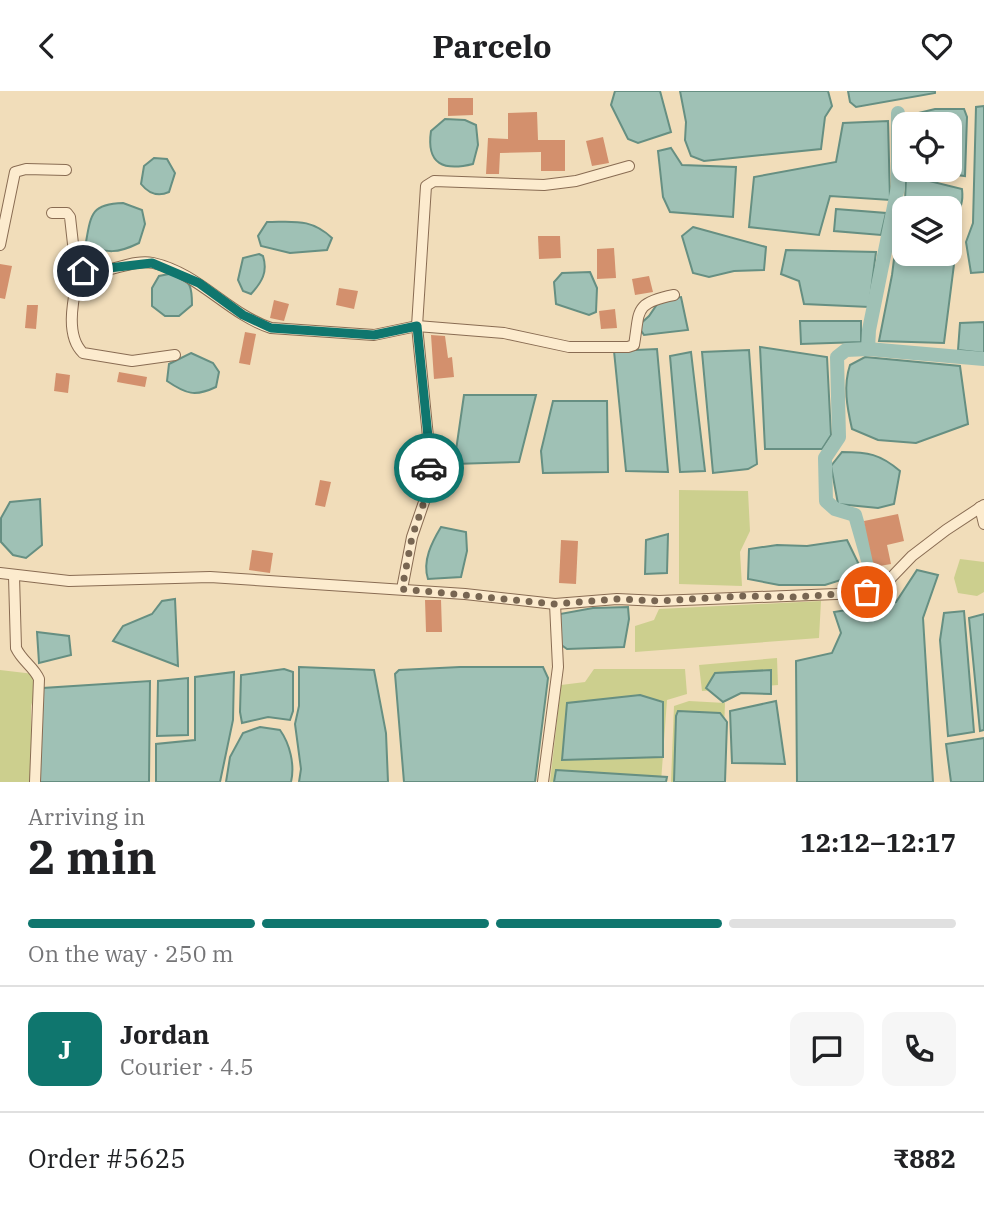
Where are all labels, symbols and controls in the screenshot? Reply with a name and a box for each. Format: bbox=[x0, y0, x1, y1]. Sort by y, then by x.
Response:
text: Parcelo bbox=[432, 25, 552, 67]
icon: back bbox=[28, 27, 66, 65]
icon: heart bbox=[918, 27, 956, 65]
map controls bbox=[892, 112, 962, 266]
button: locate bbox=[892, 112, 962, 182]
button: layers bbox=[892, 196, 962, 266]
pin bbox=[53, 241, 113, 301]
icon: home bbox=[64, 252, 102, 290]
courier bbox=[394, 433, 464, 503]
icon: car bbox=[410, 449, 448, 487]
pin bbox=[837, 562, 897, 622]
icon: bag bbox=[848, 573, 886, 611]
text: Arriving in bbox=[28, 801, 145, 831]
text: 12:12–12:17 bbox=[800, 825, 956, 859]
text: 2 min bbox=[28, 827, 157, 887]
text: On the way · 250 m bbox=[28, 938, 234, 968]
button: chat bbox=[790, 1012, 864, 1086]
button: phone bbox=[882, 1012, 956, 1086]
text: Jordan bbox=[120, 1017, 210, 1051]
text: J bbox=[58, 1032, 72, 1066]
text: Courier · 4.5 bbox=[120, 1051, 254, 1081]
text: Order #5625 bbox=[28, 1141, 186, 1175]
text: ₹882 bbox=[893, 1141, 956, 1175]

